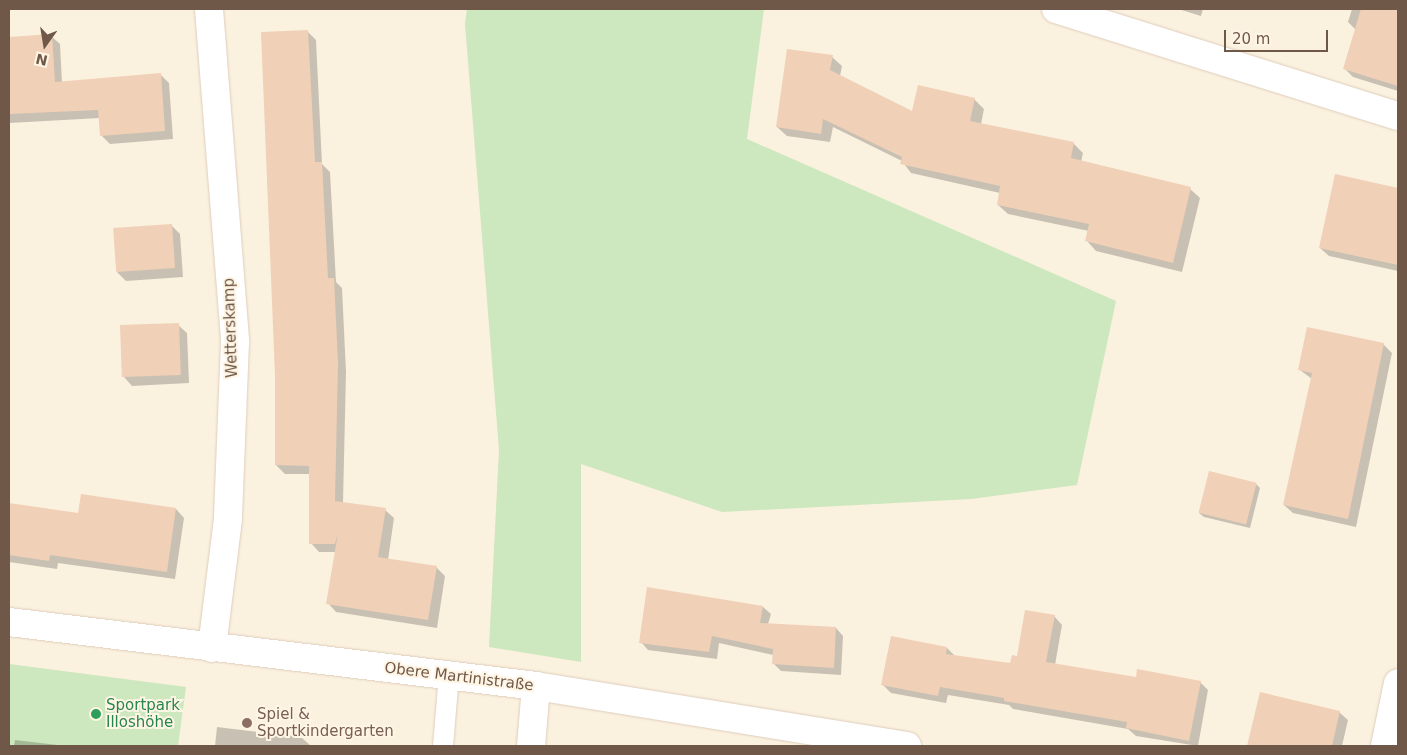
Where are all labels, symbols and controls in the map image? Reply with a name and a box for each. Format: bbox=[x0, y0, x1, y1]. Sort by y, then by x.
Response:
north arrow bbox=[20, 20, 70, 70]
scale bar bbox=[1227, 20, 1331, 52]
text: 20 m bbox=[1232, 30, 1270, 48]
text: N bbox=[34, 51, 49, 69]
street label: Wetterskamp bbox=[220, 278, 242, 378]
street label: Obere Martinistraße bbox=[383, 659, 535, 695]
place label: Sportpark Illoshöhe bbox=[106, 696, 180, 731]
place label: Spiel & Sportkindergarten bbox=[257, 705, 394, 740]
marker: Sportpark Illoshöhe bbox=[90, 708, 102, 720]
marker: Spiel & Sportkindergarten bbox=[241, 717, 253, 729]

